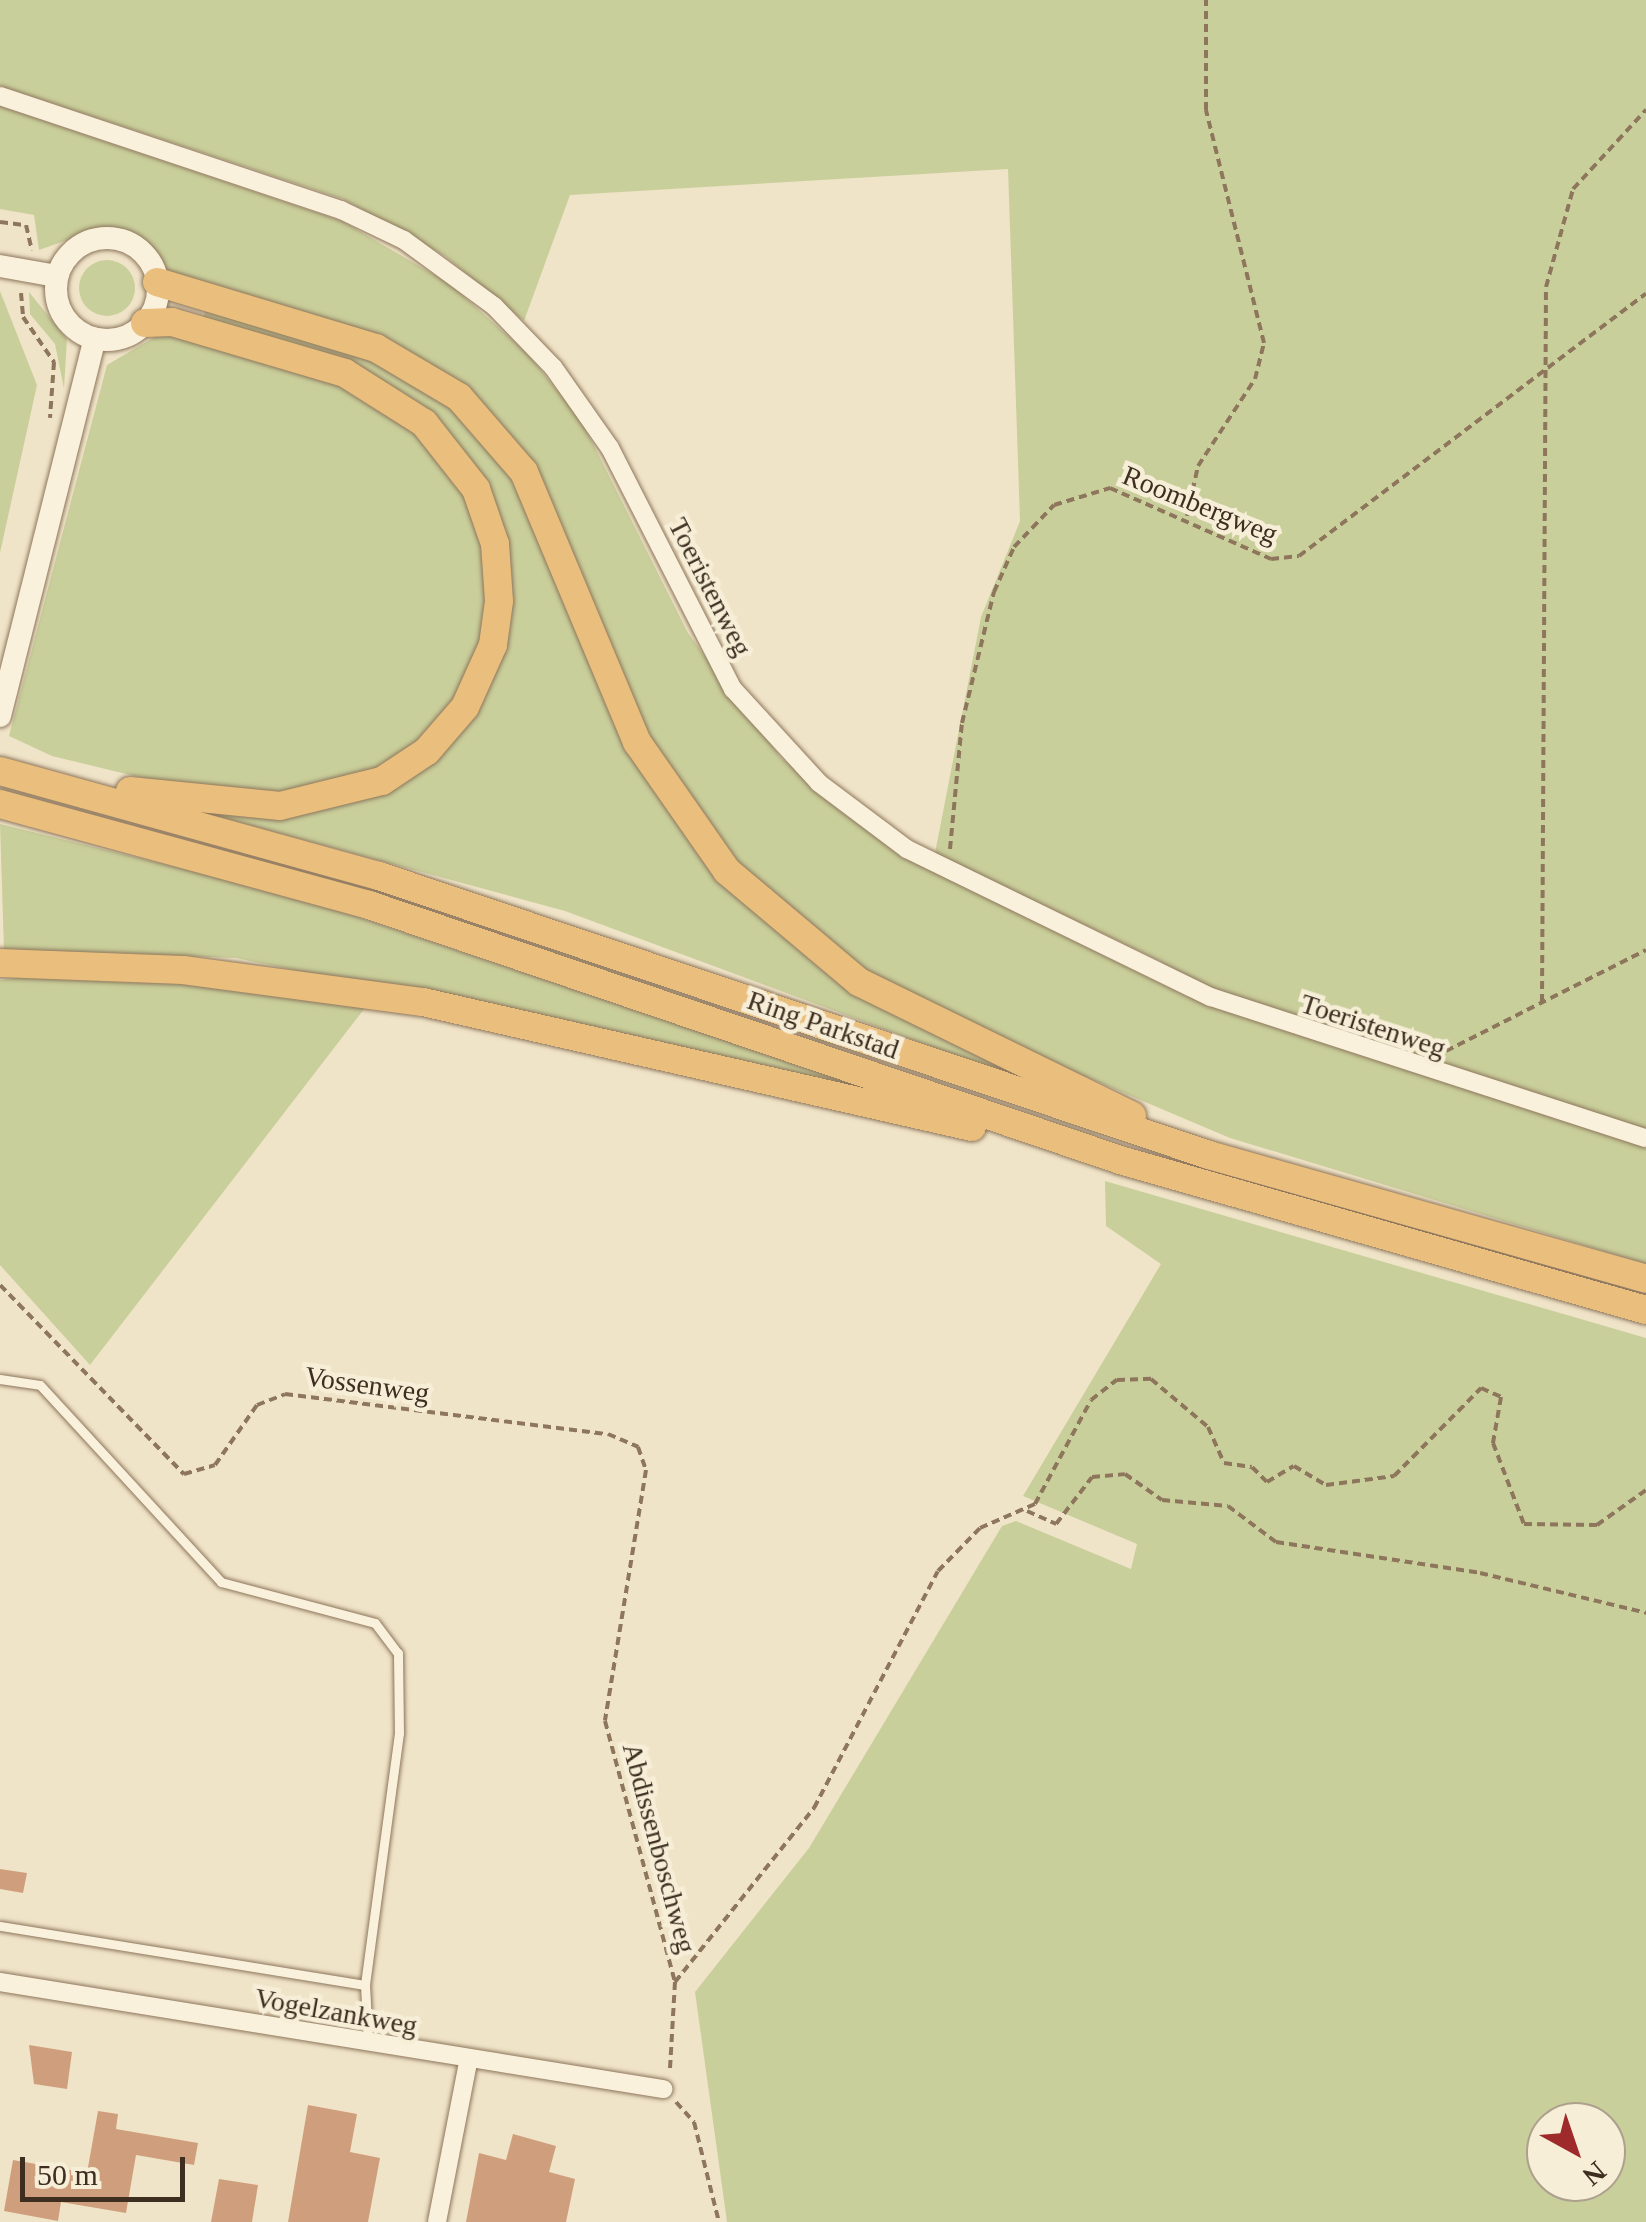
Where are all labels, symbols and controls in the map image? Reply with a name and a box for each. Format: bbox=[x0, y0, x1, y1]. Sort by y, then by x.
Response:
street label: Roombergweg bbox=[1118, 459, 1282, 551]
street label: Toeristenweg bbox=[661, 512, 759, 662]
street label: Ring Parkstad bbox=[743, 983, 903, 1067]
street label: Toeristenweg bbox=[1296, 987, 1450, 1065]
street label: Vossenweg bbox=[303, 1360, 431, 1410]
street label: Abdissenboschweg bbox=[615, 1739, 703, 1957]
street label: Vogelzankweg bbox=[252, 1981, 420, 2043]
north arrow bbox=[1526, 2102, 1626, 2202]
scale bar bbox=[25, 2137, 190, 2199]
text: N bbox=[1577, 2155, 1612, 2192]
text: 50 m bbox=[37, 2158, 98, 2191]

